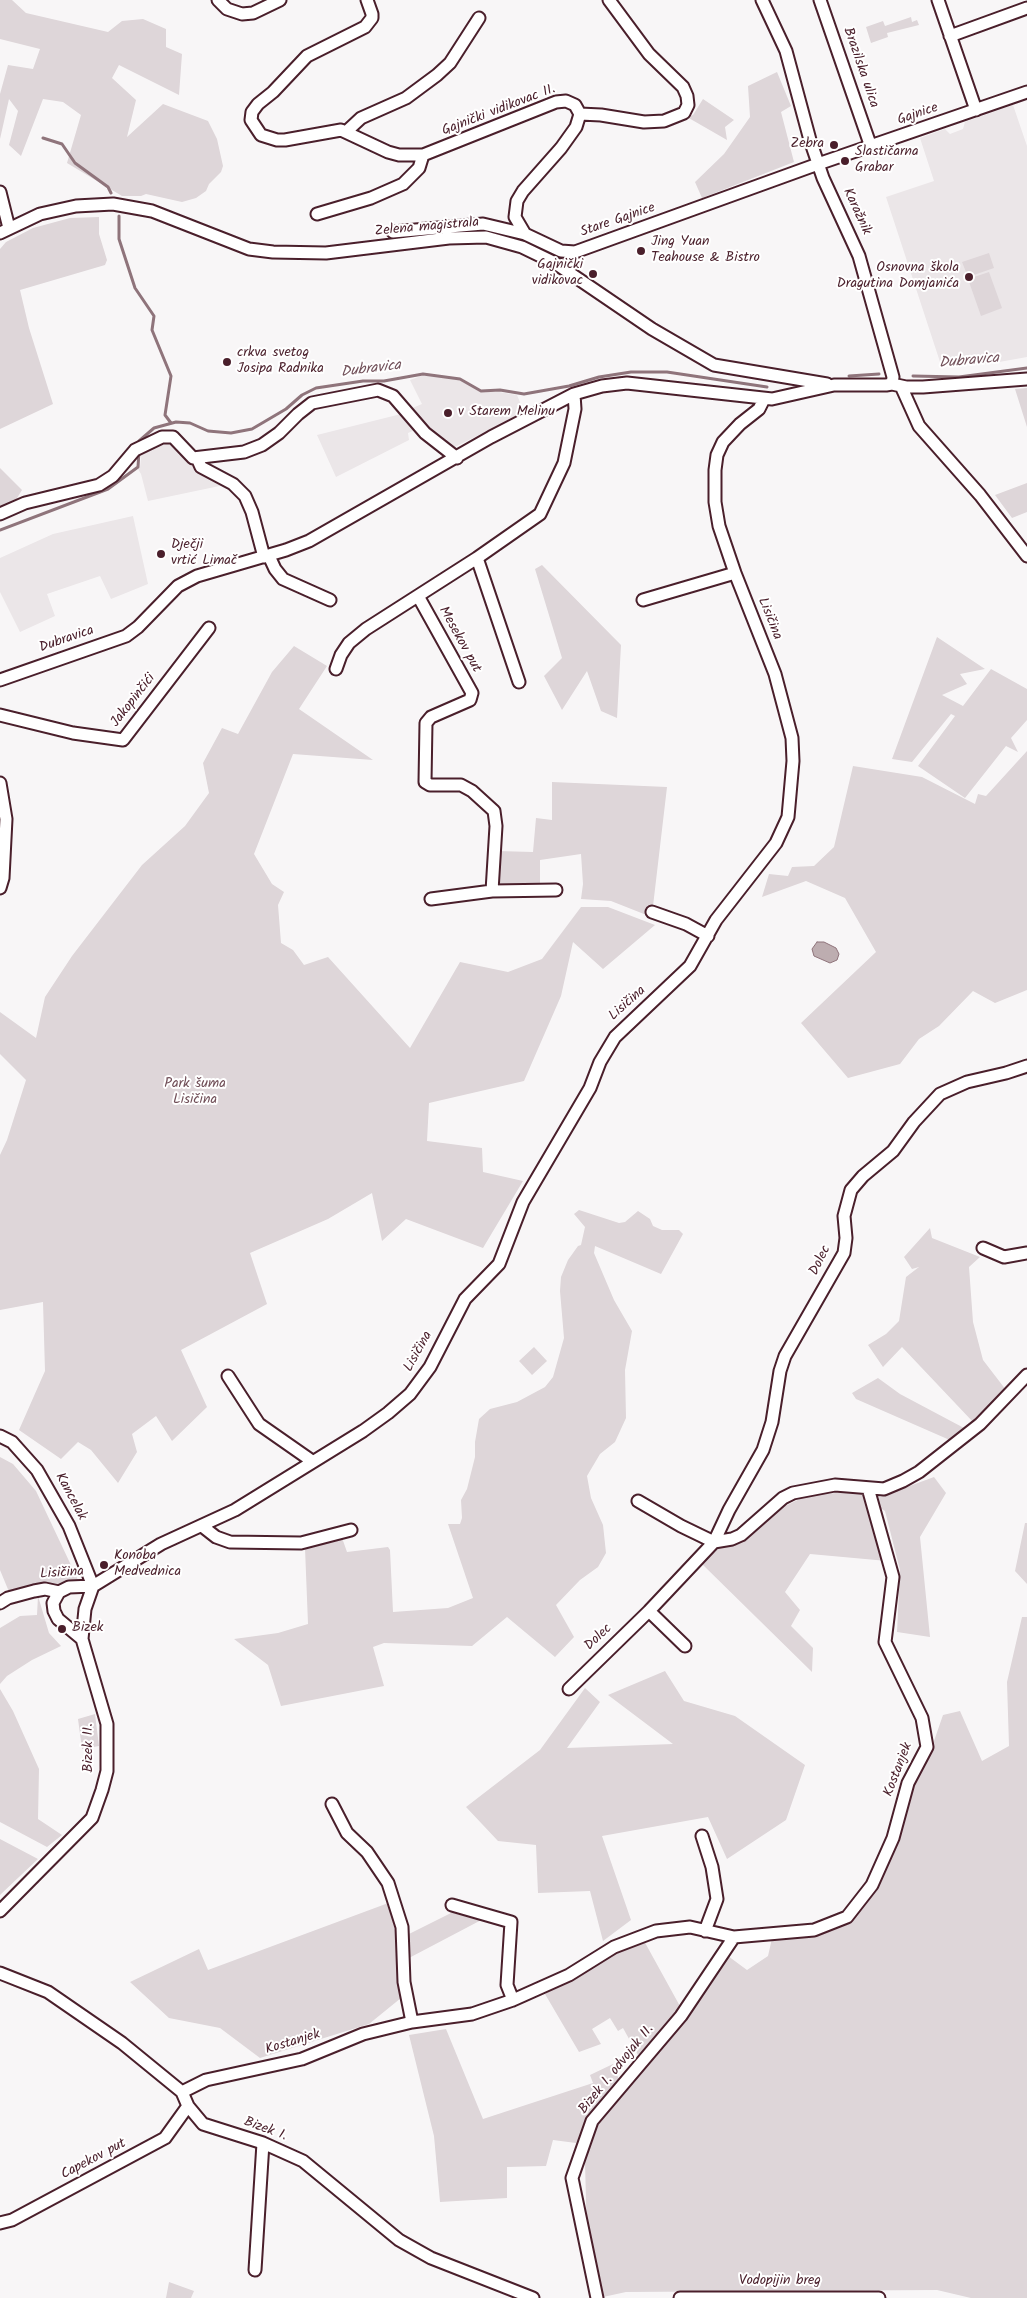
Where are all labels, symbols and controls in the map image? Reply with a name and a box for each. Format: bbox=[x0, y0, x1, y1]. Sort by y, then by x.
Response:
street label: Brazilska ulica bbox=[838, 26, 882, 110]
street label: Gajnički vidikovac II. bbox=[440, 82, 558, 140]
street label: Gajnice bbox=[895, 100, 941, 130]
place label: Zebra bbox=[790, 137, 824, 153]
marker: Zebra bbox=[828, 139, 840, 151]
place label: Slastičarna Grabar bbox=[855, 145, 919, 178]
marker: Slastičarna Grabar bbox=[839, 155, 851, 167]
street label: Karažnik bbox=[838, 186, 874, 238]
street label: Stare Gajnice bbox=[578, 200, 658, 242]
street label: Zelena magistrala bbox=[374, 215, 480, 241]
place label: Jing Yuan Teahouse & Bistro bbox=[651, 235, 760, 268]
marker: Jing Yuan Teahouse & Bistro bbox=[635, 245, 647, 257]
place label: Gajnički vidikovac bbox=[532, 258, 583, 290]
place label: Osnovna škola Dragutina Domjanića bbox=[837, 261, 959, 294]
marker: Gajnički vidikovac bbox=[587, 268, 599, 280]
marker: Osnovna škola Dragutina Domjanića bbox=[963, 271, 975, 283]
place label: crkva svetog Josipa Radnika bbox=[237, 346, 324, 378]
water label: Dubravica bbox=[938, 350, 1000, 374]
marker: crkva svetog Josipa Radnika bbox=[221, 356, 233, 368]
water label: Dubravica bbox=[340, 357, 402, 383]
place label: v Starem Melinu bbox=[458, 405, 555, 421]
marker: v Starem Melinu bbox=[442, 407, 454, 419]
place label: Dječji vrtić Limač bbox=[171, 538, 237, 570]
marker: Dječji vrtić Limač bbox=[155, 548, 167, 560]
street label: Lisičina bbox=[753, 596, 785, 642]
street label: Mesekov put bbox=[434, 604, 484, 676]
street label: Dubravica bbox=[38, 623, 96, 657]
street label: Jakopinčići bbox=[108, 671, 160, 731]
street label: Lisičina bbox=[606, 983, 650, 1025]
park label: Park šuma Lisičina bbox=[164, 1077, 226, 1110]
street label: Dolec bbox=[807, 1243, 835, 1279]
street label: Lisičina bbox=[401, 1329, 437, 1375]
street label: Kancelak bbox=[51, 1470, 89, 1524]
place label: Konoba Medvednica bbox=[114, 1549, 181, 1581]
marker: Konoba Medvednica bbox=[98, 1559, 110, 1571]
street label: Lisičina bbox=[40, 1564, 84, 1584]
place label: Bizek bbox=[72, 1621, 103, 1637]
street label: Dolec bbox=[582, 1621, 616, 1655]
marker: Bizek bbox=[56, 1623, 68, 1635]
street label: Bizek II. bbox=[82, 1724, 98, 1772]
street label: Kostanjek bbox=[881, 1741, 917, 1799]
street label: Bizek I. odvojak II. bbox=[576, 2022, 658, 2118]
street label: Kostanjek bbox=[264, 2027, 322, 2059]
street label: Bizek I. bbox=[241, 2114, 289, 2146]
street label: Capekov put bbox=[59, 2136, 129, 2184]
street label: Vodopijin breg bbox=[739, 2274, 821, 2290]

